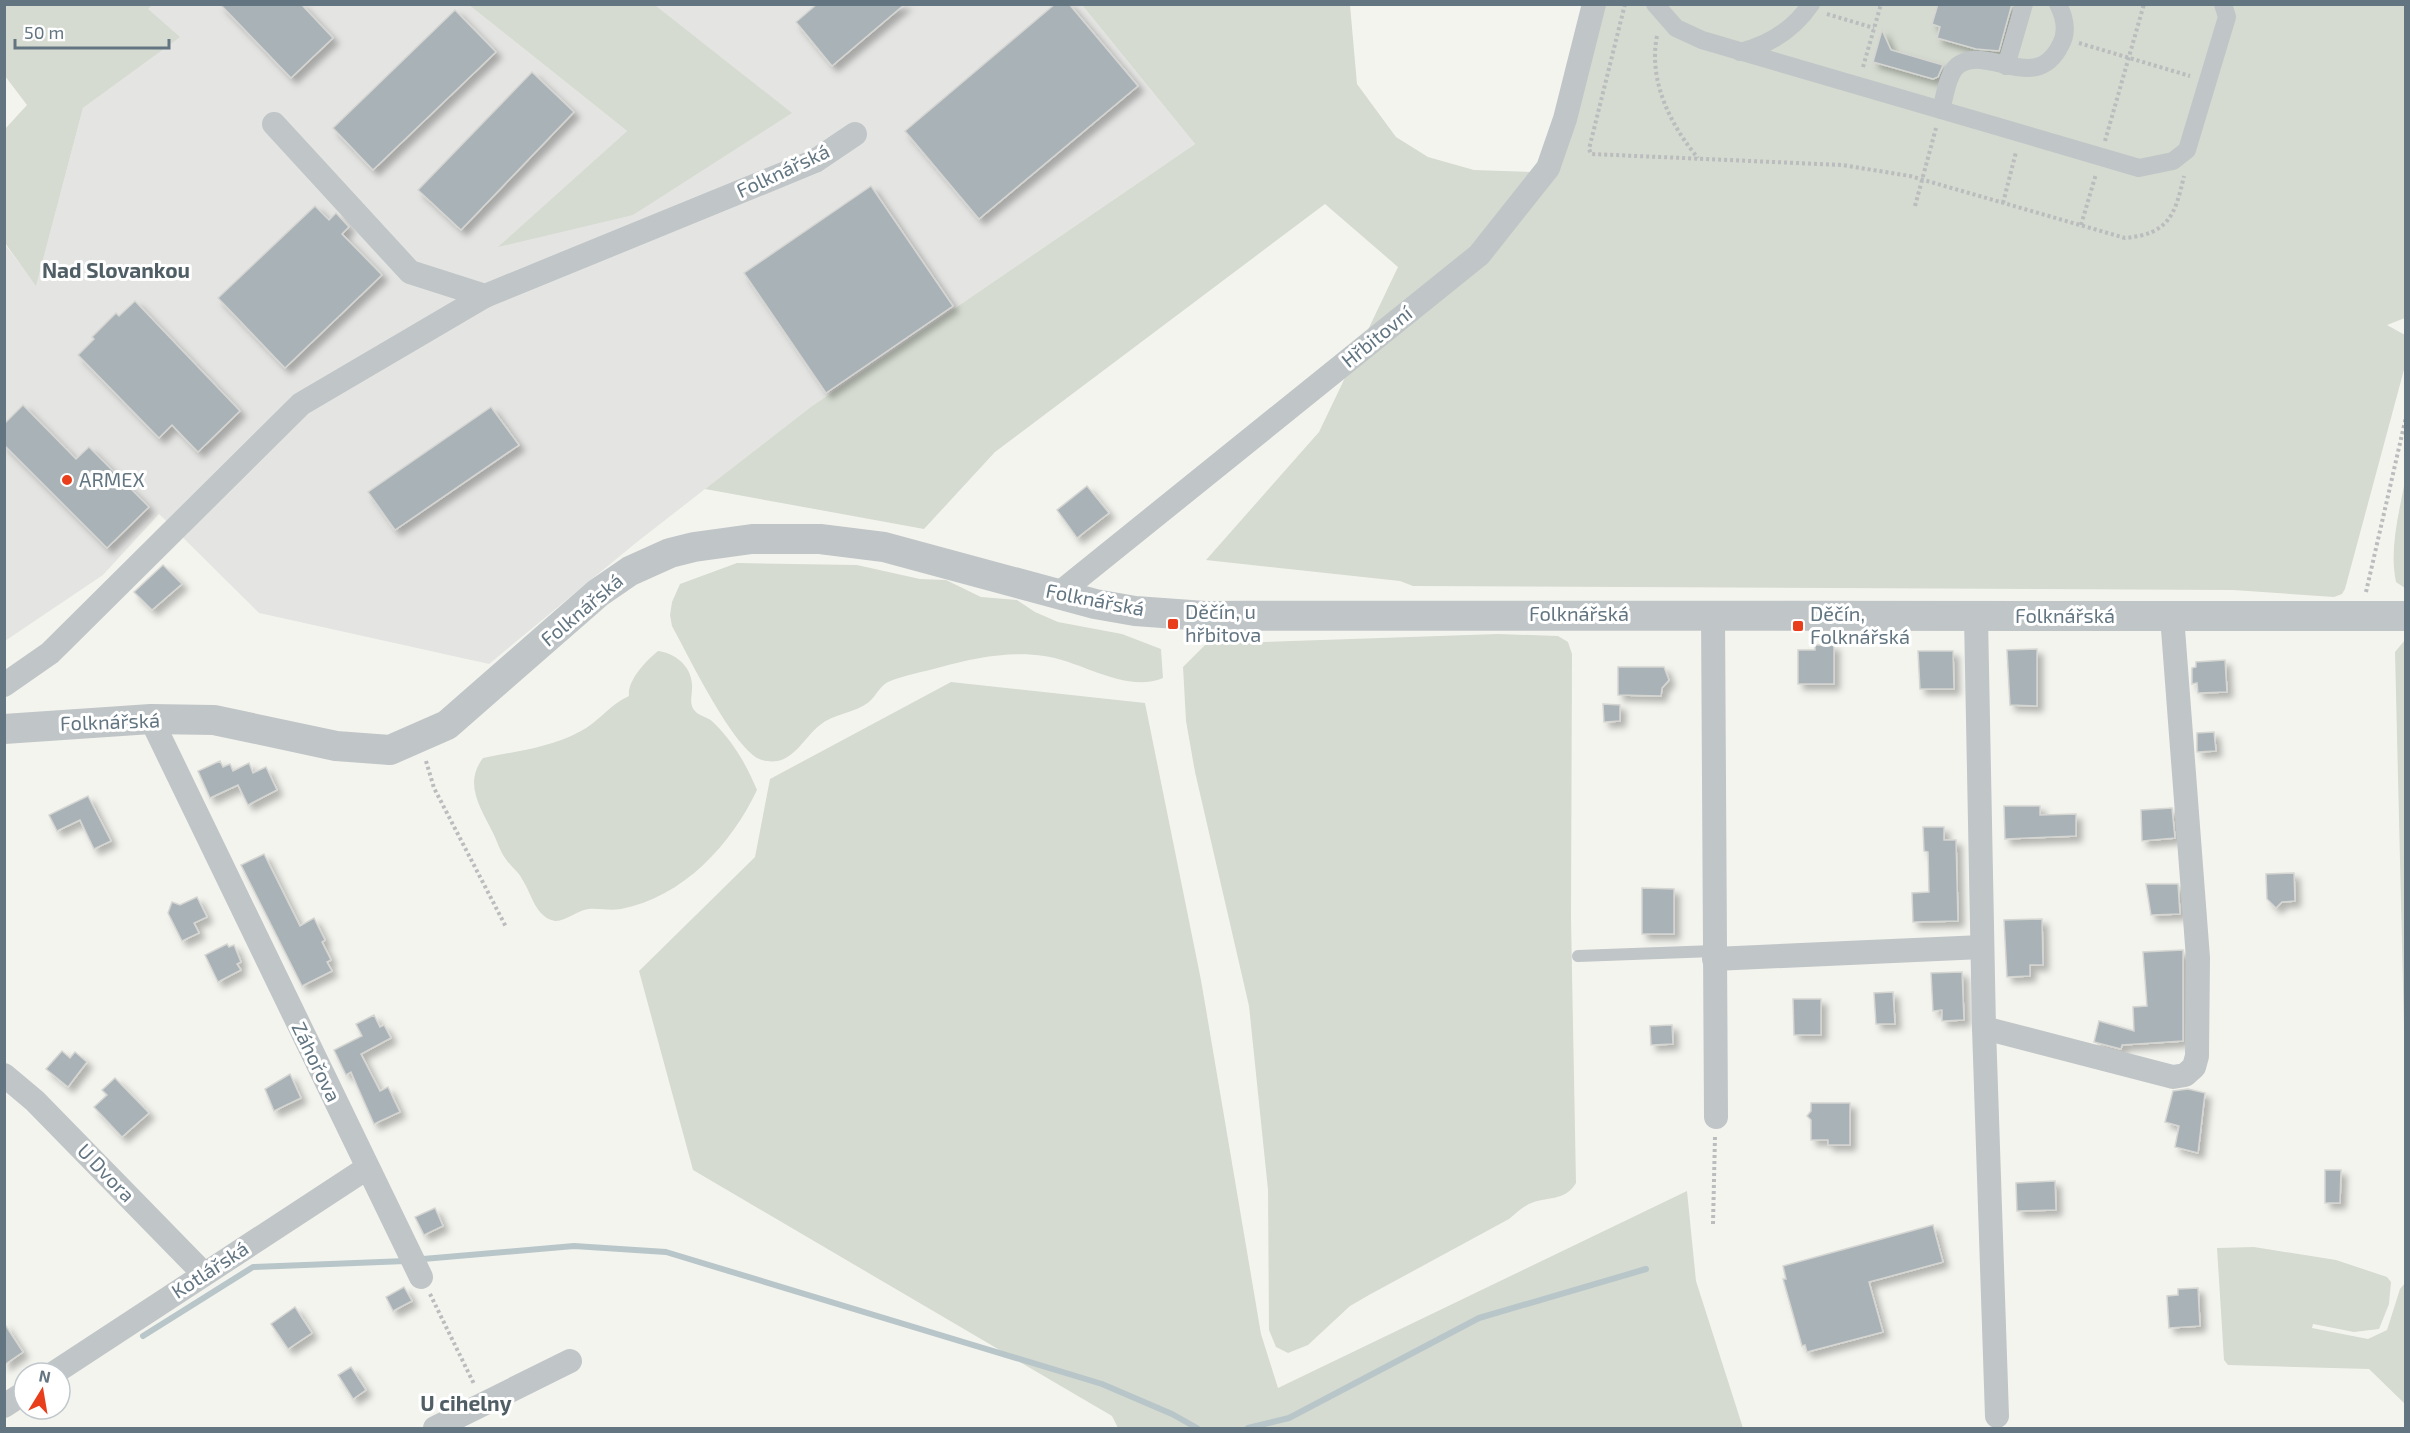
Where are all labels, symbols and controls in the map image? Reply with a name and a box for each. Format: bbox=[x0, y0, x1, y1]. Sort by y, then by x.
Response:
scale bar bbox=[15, 12, 170, 50]
text: 50 m bbox=[24, 21, 64, 43]
street label: Folknářská bbox=[732, 138, 833, 202]
district label: Nad Slovankou bbox=[42, 257, 190, 282]
street label: Hřbitovní bbox=[1336, 300, 1417, 372]
place label: ARMEX bbox=[79, 467, 145, 491]
marker: ARMEX bbox=[60, 473, 74, 487]
street label: Folknářská bbox=[535, 568, 627, 651]
street label: Folknářská bbox=[1044, 578, 1147, 620]
place label: Děčín, u hřbitova bbox=[1185, 599, 1261, 646]
street label: Folknářská bbox=[1529, 601, 1629, 625]
place label: Děčín, Folknářská bbox=[1810, 601, 1910, 648]
street label: Folknářská bbox=[2015, 603, 2115, 627]
marker: Děčín, u hřbitova bbox=[1166, 617, 1180, 631]
marker: Děčín, Folknářská bbox=[1791, 619, 1805, 633]
street label: Folknářská bbox=[60, 707, 160, 735]
street label: Záhořova bbox=[287, 1018, 346, 1105]
street label: U Dvora bbox=[73, 1138, 140, 1207]
street label: Kotlářská bbox=[167, 1235, 252, 1303]
north arrow bbox=[12, 1361, 72, 1421]
text: N bbox=[37, 1365, 52, 1386]
district label: U cihelny bbox=[420, 1390, 512, 1416]

